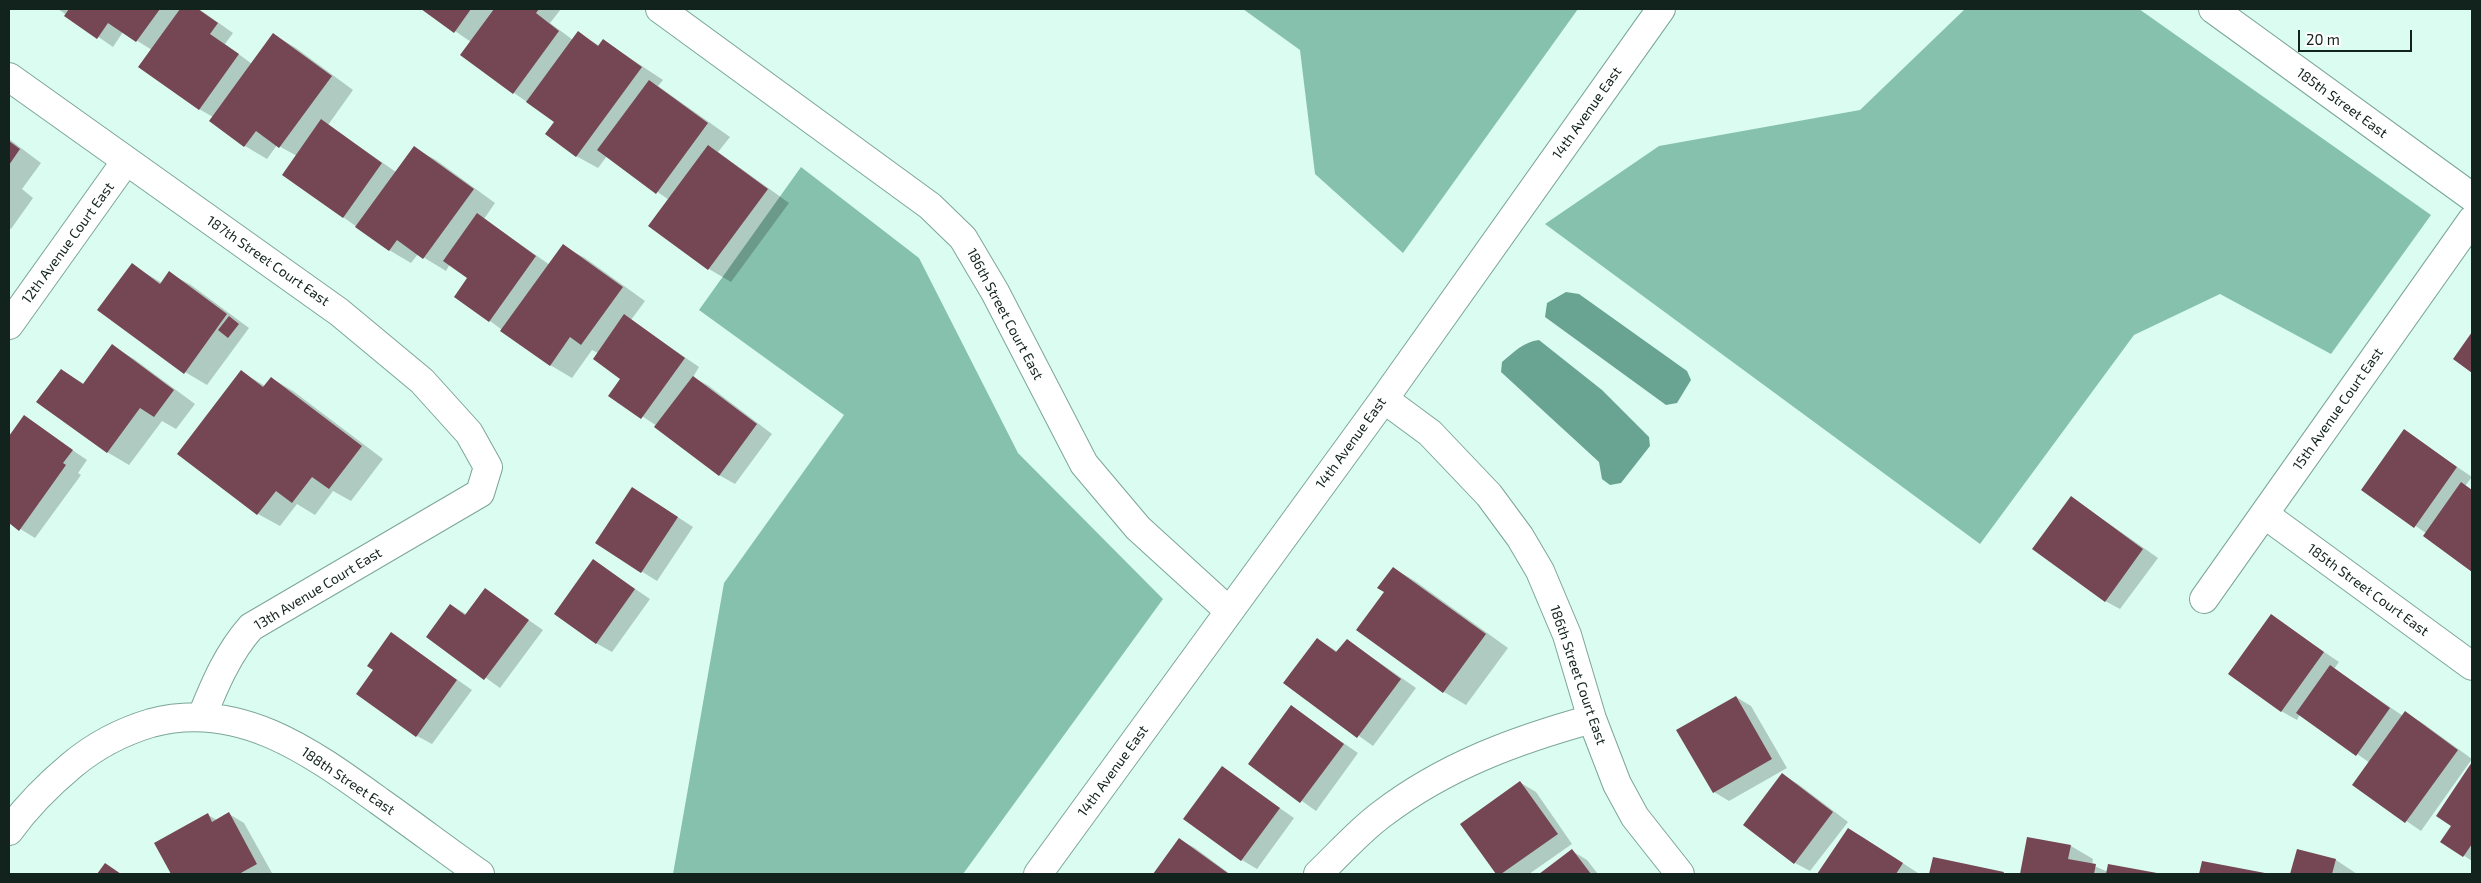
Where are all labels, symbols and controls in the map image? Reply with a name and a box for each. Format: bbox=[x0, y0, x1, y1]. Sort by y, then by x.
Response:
scale bar bbox=[2301, 20, 2415, 52]
text: 20 m bbox=[2306, 30, 2340, 48]
street label: 14th Avenue East bbox=[1549, 64, 1625, 162]
street label: 185th Street East bbox=[2293, 64, 2391, 142]
street label: 12th Avenue Court East bbox=[18, 179, 118, 307]
street label: 187th Street Court East bbox=[203, 212, 333, 310]
street label: 186th Street Court East bbox=[963, 245, 1047, 383]
street label: 15th Avenue Court East bbox=[2289, 345, 2387, 473]
street label: 14th Avenue East bbox=[1312, 394, 1390, 492]
street label: 185th Street Court East bbox=[2304, 540, 2432, 640]
street label: 13th Avenue Court East bbox=[251, 544, 385, 634]
street label: 186th Street Court East bbox=[1546, 603, 1610, 747]
street label: 14th Avenue East bbox=[1074, 722, 1152, 820]
street label: 188th Street East bbox=[298, 744, 398, 818]

